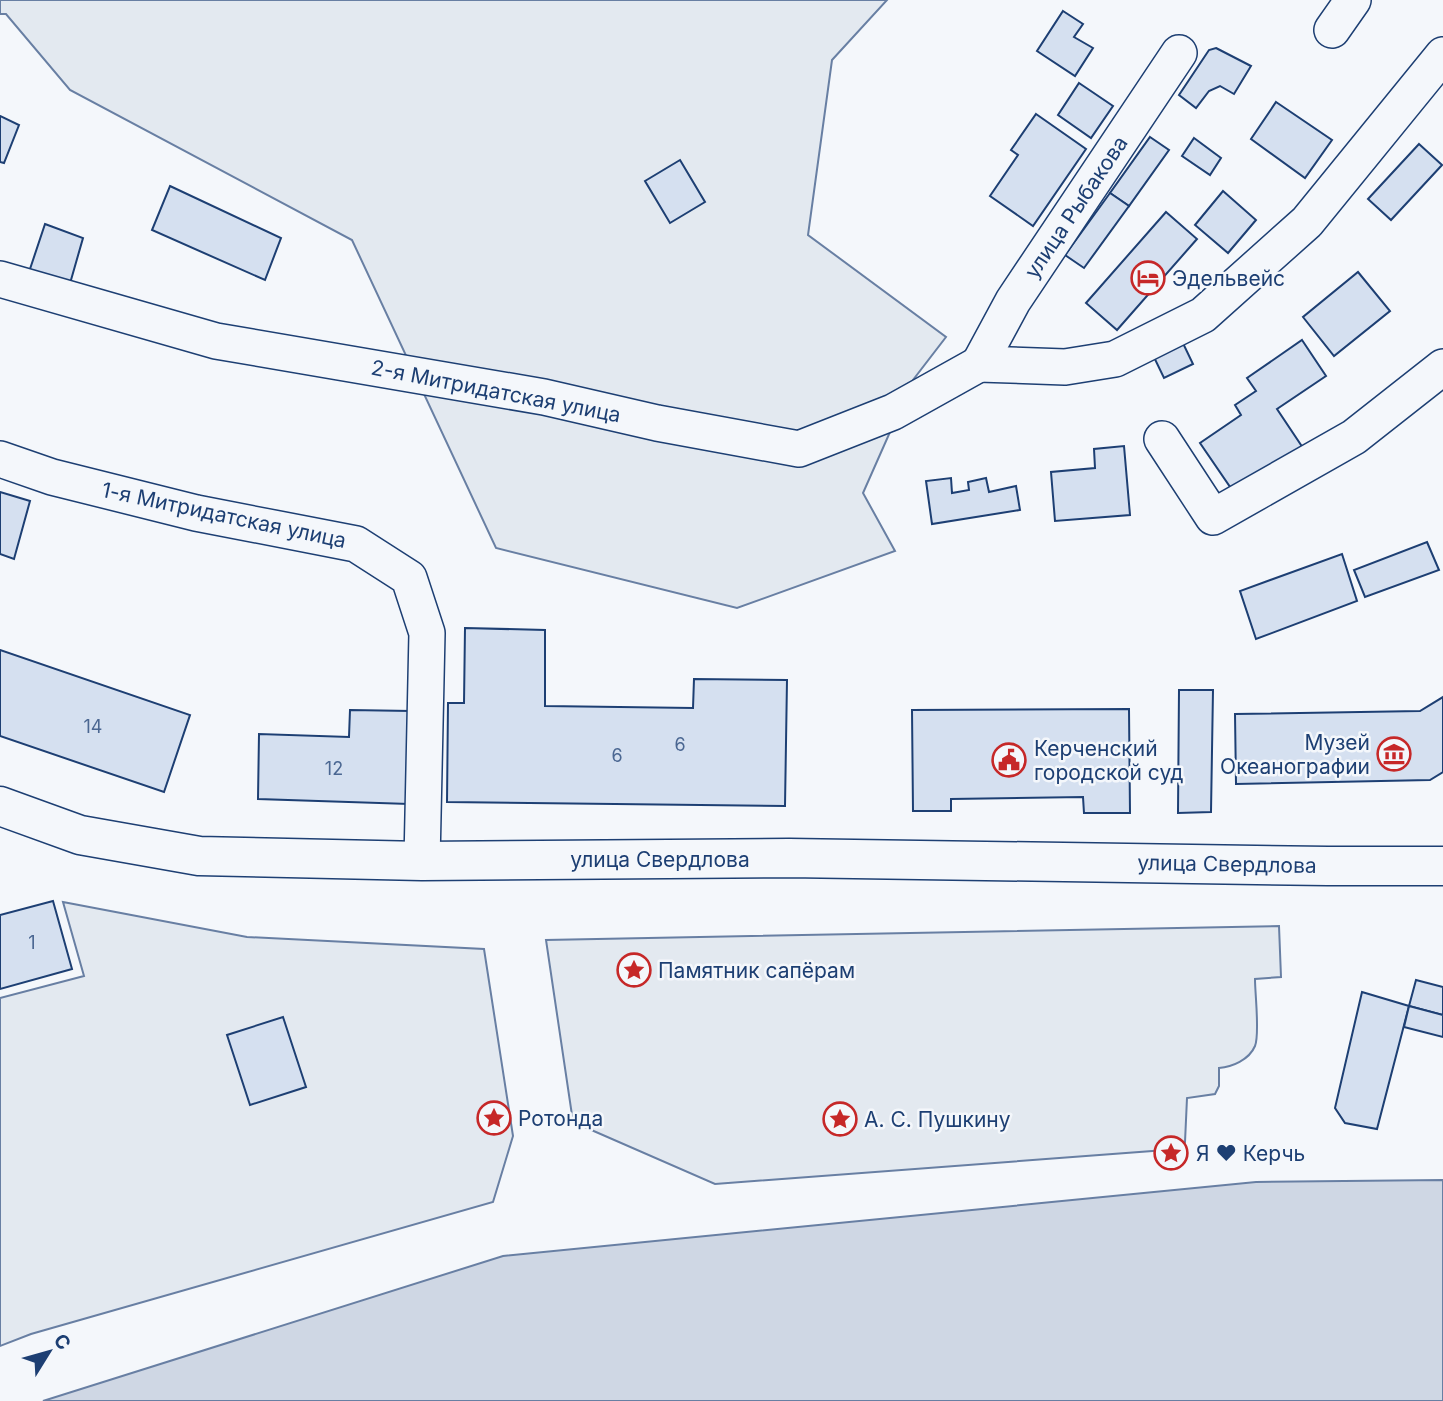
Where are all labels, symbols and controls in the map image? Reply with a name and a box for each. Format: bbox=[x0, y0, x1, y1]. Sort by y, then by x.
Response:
street label: улица Рыбакова bbox=[1019, 131, 1133, 283]
hotel icon: Эдельвейс bbox=[1129, 259, 1167, 297]
place label: Эдельвейс bbox=[1172, 266, 1285, 291]
street label: 2-я Митридатская улица bbox=[369, 355, 623, 427]
street label: 1-я Митридатская улица bbox=[99, 477, 349, 553]
house number: 14 bbox=[84, 716, 102, 737]
place label: Музей Океанографии bbox=[1220, 730, 1370, 779]
house number: 6 bbox=[674, 734, 686, 755]
museum icon: Музей Океанографии bbox=[1375, 735, 1413, 773]
place label: Керченский городской суд bbox=[1034, 736, 1183, 785]
public building icon: Керченский городской суд bbox=[990, 741, 1028, 779]
house number: 6 bbox=[611, 745, 623, 766]
house number: 12 bbox=[325, 758, 343, 779]
street label: улица Свердлова bbox=[570, 847, 750, 872]
street label: улица Свердлова bbox=[1137, 850, 1317, 878]
house number: 1 bbox=[28, 932, 36, 953]
place icon: Памятник сапёрам bbox=[615, 951, 653, 989]
place label: Памятник сапёрам bbox=[658, 958, 855, 983]
place icon: Ротонда bbox=[475, 1099, 513, 1137]
place icon: А. С. Пушкину bbox=[821, 1100, 859, 1138]
place label: Ротонда bbox=[518, 1106, 603, 1131]
place label: А. С. Пушкину bbox=[864, 1107, 1011, 1132]
place icon: Я ❤ Керчь bbox=[1152, 1134, 1190, 1172]
place label: Я ❤ Керчь bbox=[1196, 1141, 1305, 1166]
north arrow bbox=[14, 1317, 84, 1387]
text: С bbox=[49, 1330, 76, 1355]

